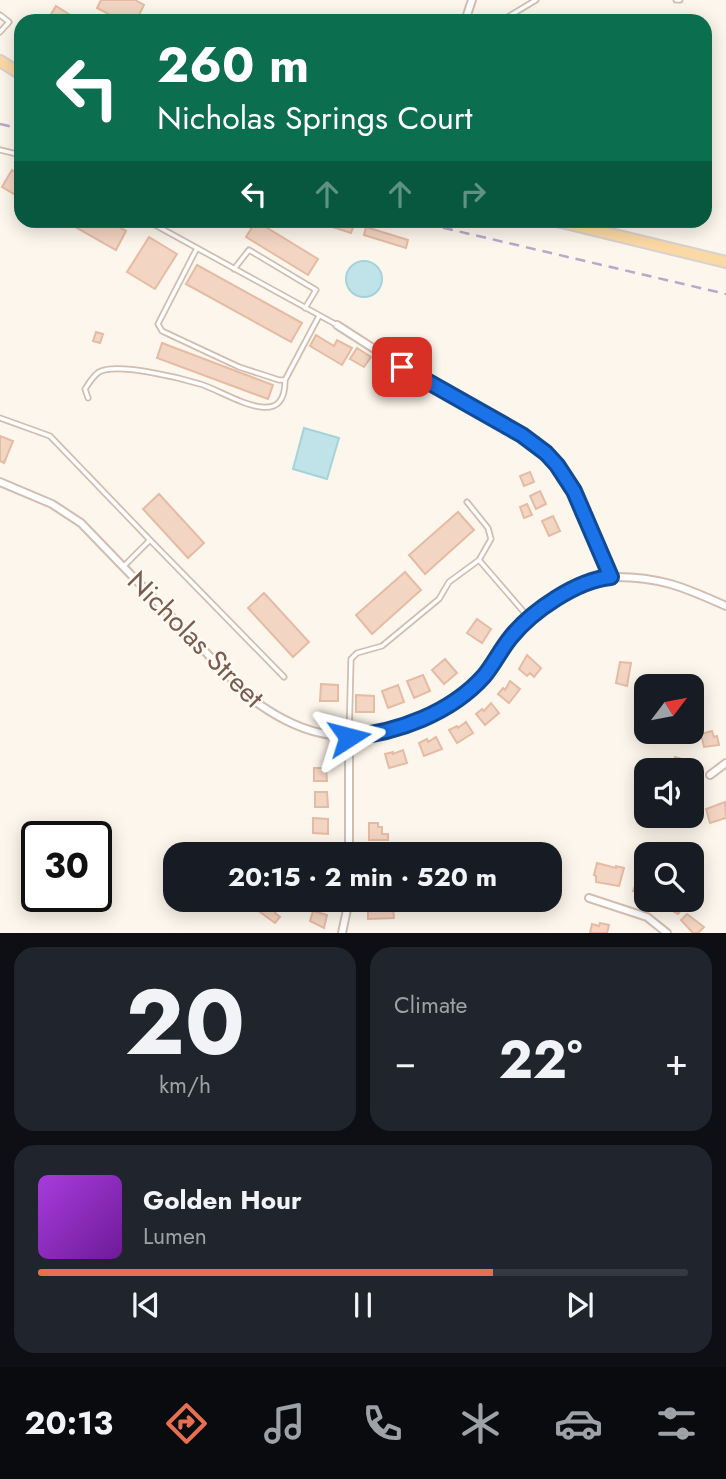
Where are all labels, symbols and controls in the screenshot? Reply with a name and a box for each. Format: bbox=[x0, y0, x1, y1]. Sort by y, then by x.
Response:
text: 260 m bbox=[157, 30, 309, 100]
icon: left bbox=[42, 42, 133, 133]
text: Nicholas Springs Court bbox=[157, 95, 472, 141]
icon: left bbox=[235, 175, 273, 213]
icon: ahead bbox=[308, 175, 346, 213]
icon: ahead bbox=[381, 175, 419, 213]
icon: right bbox=[454, 175, 492, 213]
pin bbox=[372, 337, 432, 397]
icon: arrive bbox=[383, 348, 421, 386]
street label: Nicholas Street bbox=[118, 562, 274, 717]
north arrow bbox=[634, 674, 704, 744]
map controls bbox=[634, 674, 704, 912]
position arrow bbox=[312, 700, 386, 774]
button: sound bbox=[634, 758, 704, 828]
speed limit sign: 30 bbox=[21, 821, 112, 912]
button: search bbox=[634, 842, 704, 912]
text: 20:15 · 2 min · 520 m bbox=[228, 858, 497, 896]
text: 20 bbox=[125, 957, 245, 1088]
text: Climate bbox=[394, 988, 467, 1022]
text: 22° bbox=[499, 1022, 582, 1098]
text: − bbox=[394, 1034, 416, 1089]
text: + bbox=[665, 1034, 688, 1089]
text: km/h bbox=[159, 1068, 211, 1102]
text: Golden Hour bbox=[143, 1181, 302, 1219]
text: Lumen bbox=[143, 1219, 207, 1253]
icon: previous bbox=[127, 1286, 165, 1324]
icon: pause bbox=[344, 1286, 382, 1324]
icon: next bbox=[561, 1286, 599, 1324]
icon: directions bbox=[162, 1399, 211, 1448]
icon: music bbox=[260, 1399, 309, 1448]
icon: phone bbox=[358, 1399, 407, 1448]
icon: climate bbox=[456, 1399, 505, 1448]
icon: car bbox=[554, 1399, 603, 1448]
icon: filters bbox=[652, 1399, 701, 1448]
text: 20:13 bbox=[25, 1400, 113, 1446]

